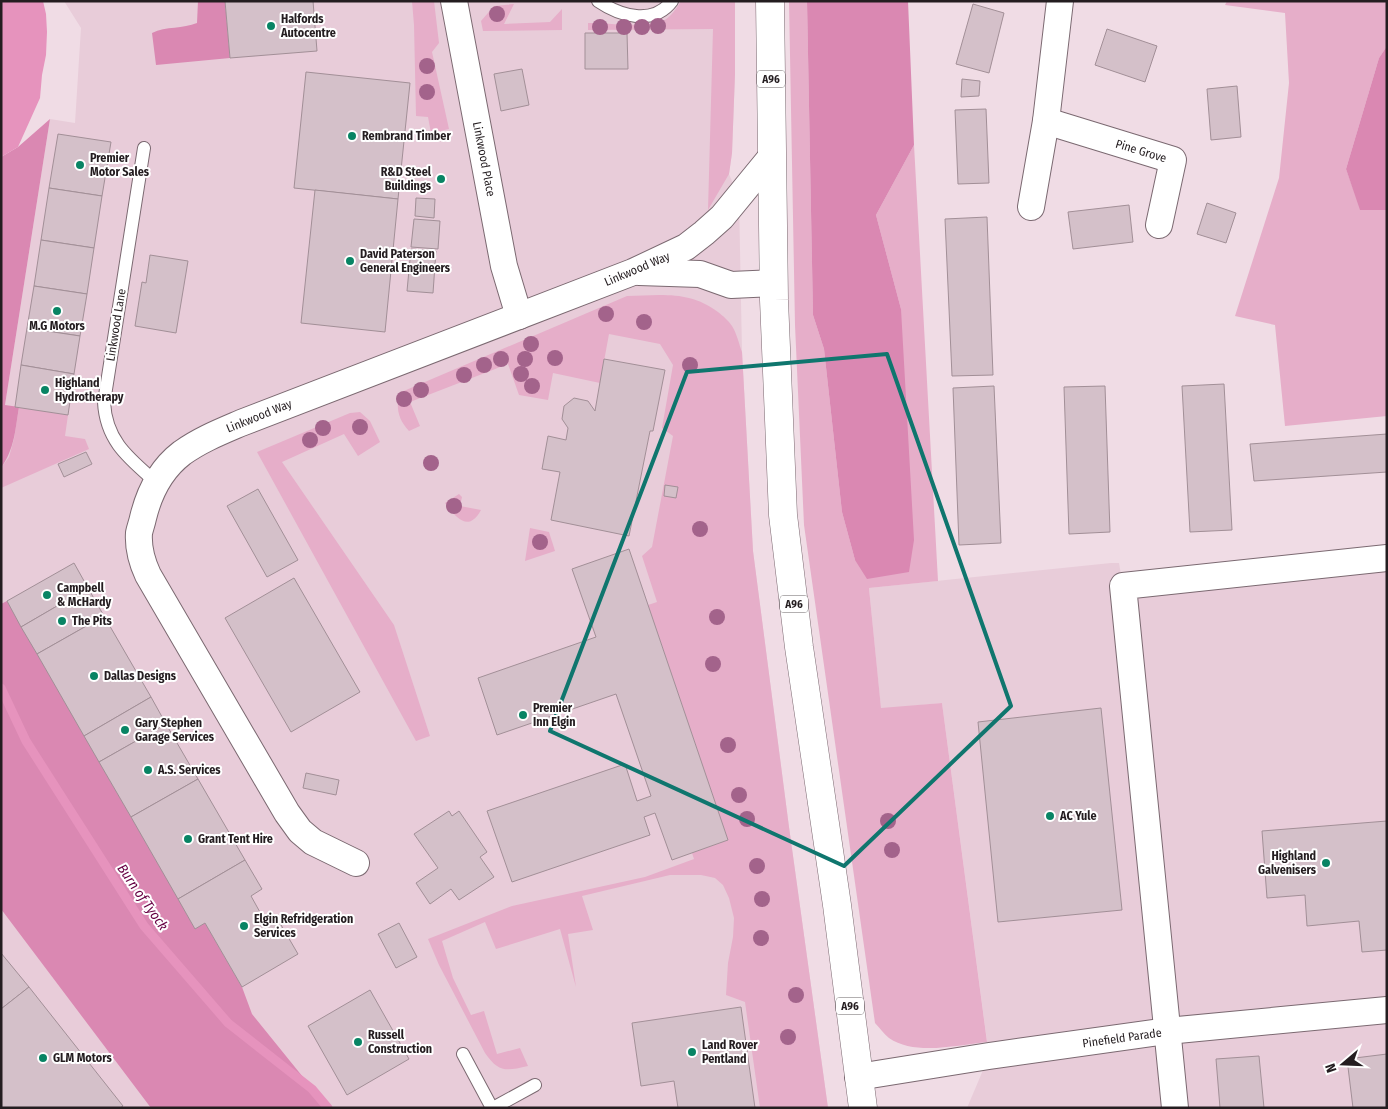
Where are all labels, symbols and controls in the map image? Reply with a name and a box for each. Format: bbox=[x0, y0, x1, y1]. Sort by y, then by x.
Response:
place label: Halfords Autocentre bbox=[280, 12, 336, 40]
marker: Halfords Autocentre bbox=[265, 20, 277, 32]
road number: A96 bbox=[757, 70, 785, 88]
street label: Linkwood Place bbox=[470, 120, 498, 198]
place label: Rembrand Timber bbox=[362, 129, 451, 143]
marker: Rembrand Timber bbox=[346, 130, 358, 142]
street label: Pine Grove bbox=[1114, 137, 1168, 165]
place label: Premier Motor Sales bbox=[90, 151, 150, 179]
marker: Premier Motor Sales bbox=[74, 159, 86, 171]
place label: R&D Steel Buildings bbox=[381, 165, 432, 193]
marker: R&D Steel Buildings bbox=[435, 173, 447, 185]
place label: David Paterson General Engineers bbox=[360, 247, 451, 275]
street label: Linkwood Way bbox=[602, 249, 672, 289]
marker: David Paterson General Engineers bbox=[344, 255, 356, 267]
street label: Linkwood Lane bbox=[103, 288, 129, 362]
marker: M.G Motors bbox=[51, 305, 63, 317]
place label: M.G Motors bbox=[29, 319, 86, 333]
place label: Highland Hydrotherapy bbox=[55, 376, 124, 404]
marker: Highland Hydrotherapy bbox=[39, 384, 51, 396]
street label: Linkwood Way bbox=[224, 396, 295, 436]
place label: Campbell & McHardy bbox=[57, 581, 111, 609]
marker: Campbell & McHardy bbox=[41, 589, 53, 601]
road number: A96 bbox=[780, 596, 808, 612]
place label: The Pits bbox=[72, 614, 113, 628]
marker: The Pits bbox=[56, 615, 68, 627]
place label: Dallas Designs bbox=[104, 669, 177, 683]
marker: Dallas Designs bbox=[88, 670, 100, 682]
place label: Premier Inn Elgin bbox=[533, 701, 576, 729]
marker: Premier Inn Elgin bbox=[517, 709, 529, 721]
place label: Gary Stephen Garage Services bbox=[135, 716, 215, 744]
marker: Gary Stephen Garage Services bbox=[119, 724, 131, 736]
place label: A.S. Services bbox=[157, 763, 221, 777]
marker: A.S. Services bbox=[142, 764, 154, 776]
place label: AC Yule bbox=[1059, 809, 1097, 823]
marker: AC Yule bbox=[1044, 810, 1056, 822]
place label: Grant Tent Hire bbox=[198, 832, 273, 846]
marker: Grant Tent Hire bbox=[182, 833, 194, 845]
place label: Highland Galvenisers bbox=[1258, 849, 1317, 877]
marker: Highland Galvenisers bbox=[1320, 857, 1332, 869]
water label: Burn of Tyock bbox=[113, 861, 172, 934]
place label: Elgin Refridgeration Services bbox=[254, 912, 353, 940]
marker: Elgin Refridgeration Services bbox=[238, 920, 250, 932]
road number: A96 bbox=[836, 998, 864, 1014]
street label: Pinefield Parade bbox=[1082, 1026, 1163, 1050]
place label: Russell Construction bbox=[368, 1028, 432, 1056]
marker: Russell Construction bbox=[352, 1036, 364, 1048]
place label: Land Rover Pentland bbox=[702, 1038, 758, 1066]
north arrow bbox=[1318, 1039, 1368, 1089]
marker: Land Rover Pentland bbox=[686, 1046, 698, 1058]
place label: GLM Motors bbox=[53, 1051, 112, 1065]
marker: GLM Motors bbox=[37, 1052, 49, 1064]
text: N bbox=[1322, 1061, 1341, 1075]

